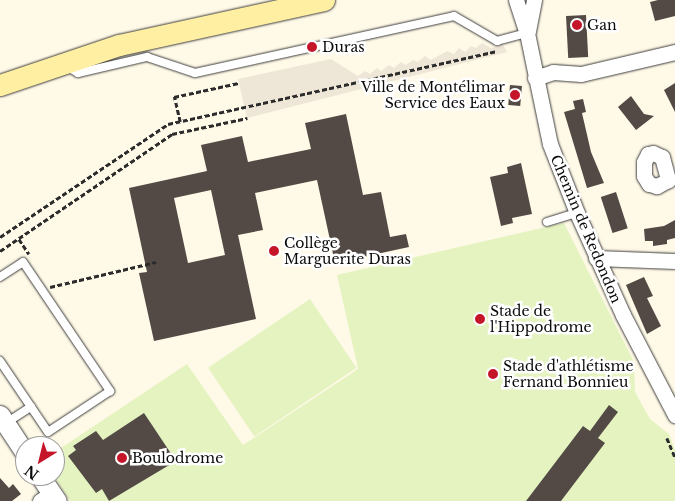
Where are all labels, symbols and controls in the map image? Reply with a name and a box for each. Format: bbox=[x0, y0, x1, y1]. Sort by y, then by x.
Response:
place label: Gan bbox=[587, 17, 617, 33]
marker: Gan bbox=[571, 19, 583, 31]
place label: Duras bbox=[322, 39, 365, 55]
marker: Duras bbox=[306, 41, 318, 53]
place label: Ville de Montélimar Service des Eaux bbox=[361, 79, 505, 111]
marker: Ville de Montélimar Service des Eaux bbox=[509, 89, 521, 101]
street label: Chemin de Redondon bbox=[547, 152, 625, 306]
place label: Collège Marguerite Duras bbox=[284, 235, 411, 268]
marker: Collège Marguerite Duras bbox=[268, 245, 280, 257]
place label: Stade de l'Hippodrome bbox=[490, 303, 592, 336]
marker: Stade de l'Hippodrome bbox=[474, 313, 486, 325]
place label: Stade d'athlétisme Fernand Bonnieu bbox=[503, 358, 634, 391]
marker: Stade d'athlétisme Fernand Bonnieu bbox=[487, 368, 499, 380]
north arrow bbox=[15, 436, 65, 486]
place label: Boulodrome bbox=[132, 450, 223, 466]
marker: Boulodrome bbox=[116, 452, 128, 464]
text: N bbox=[21, 461, 42, 483]

